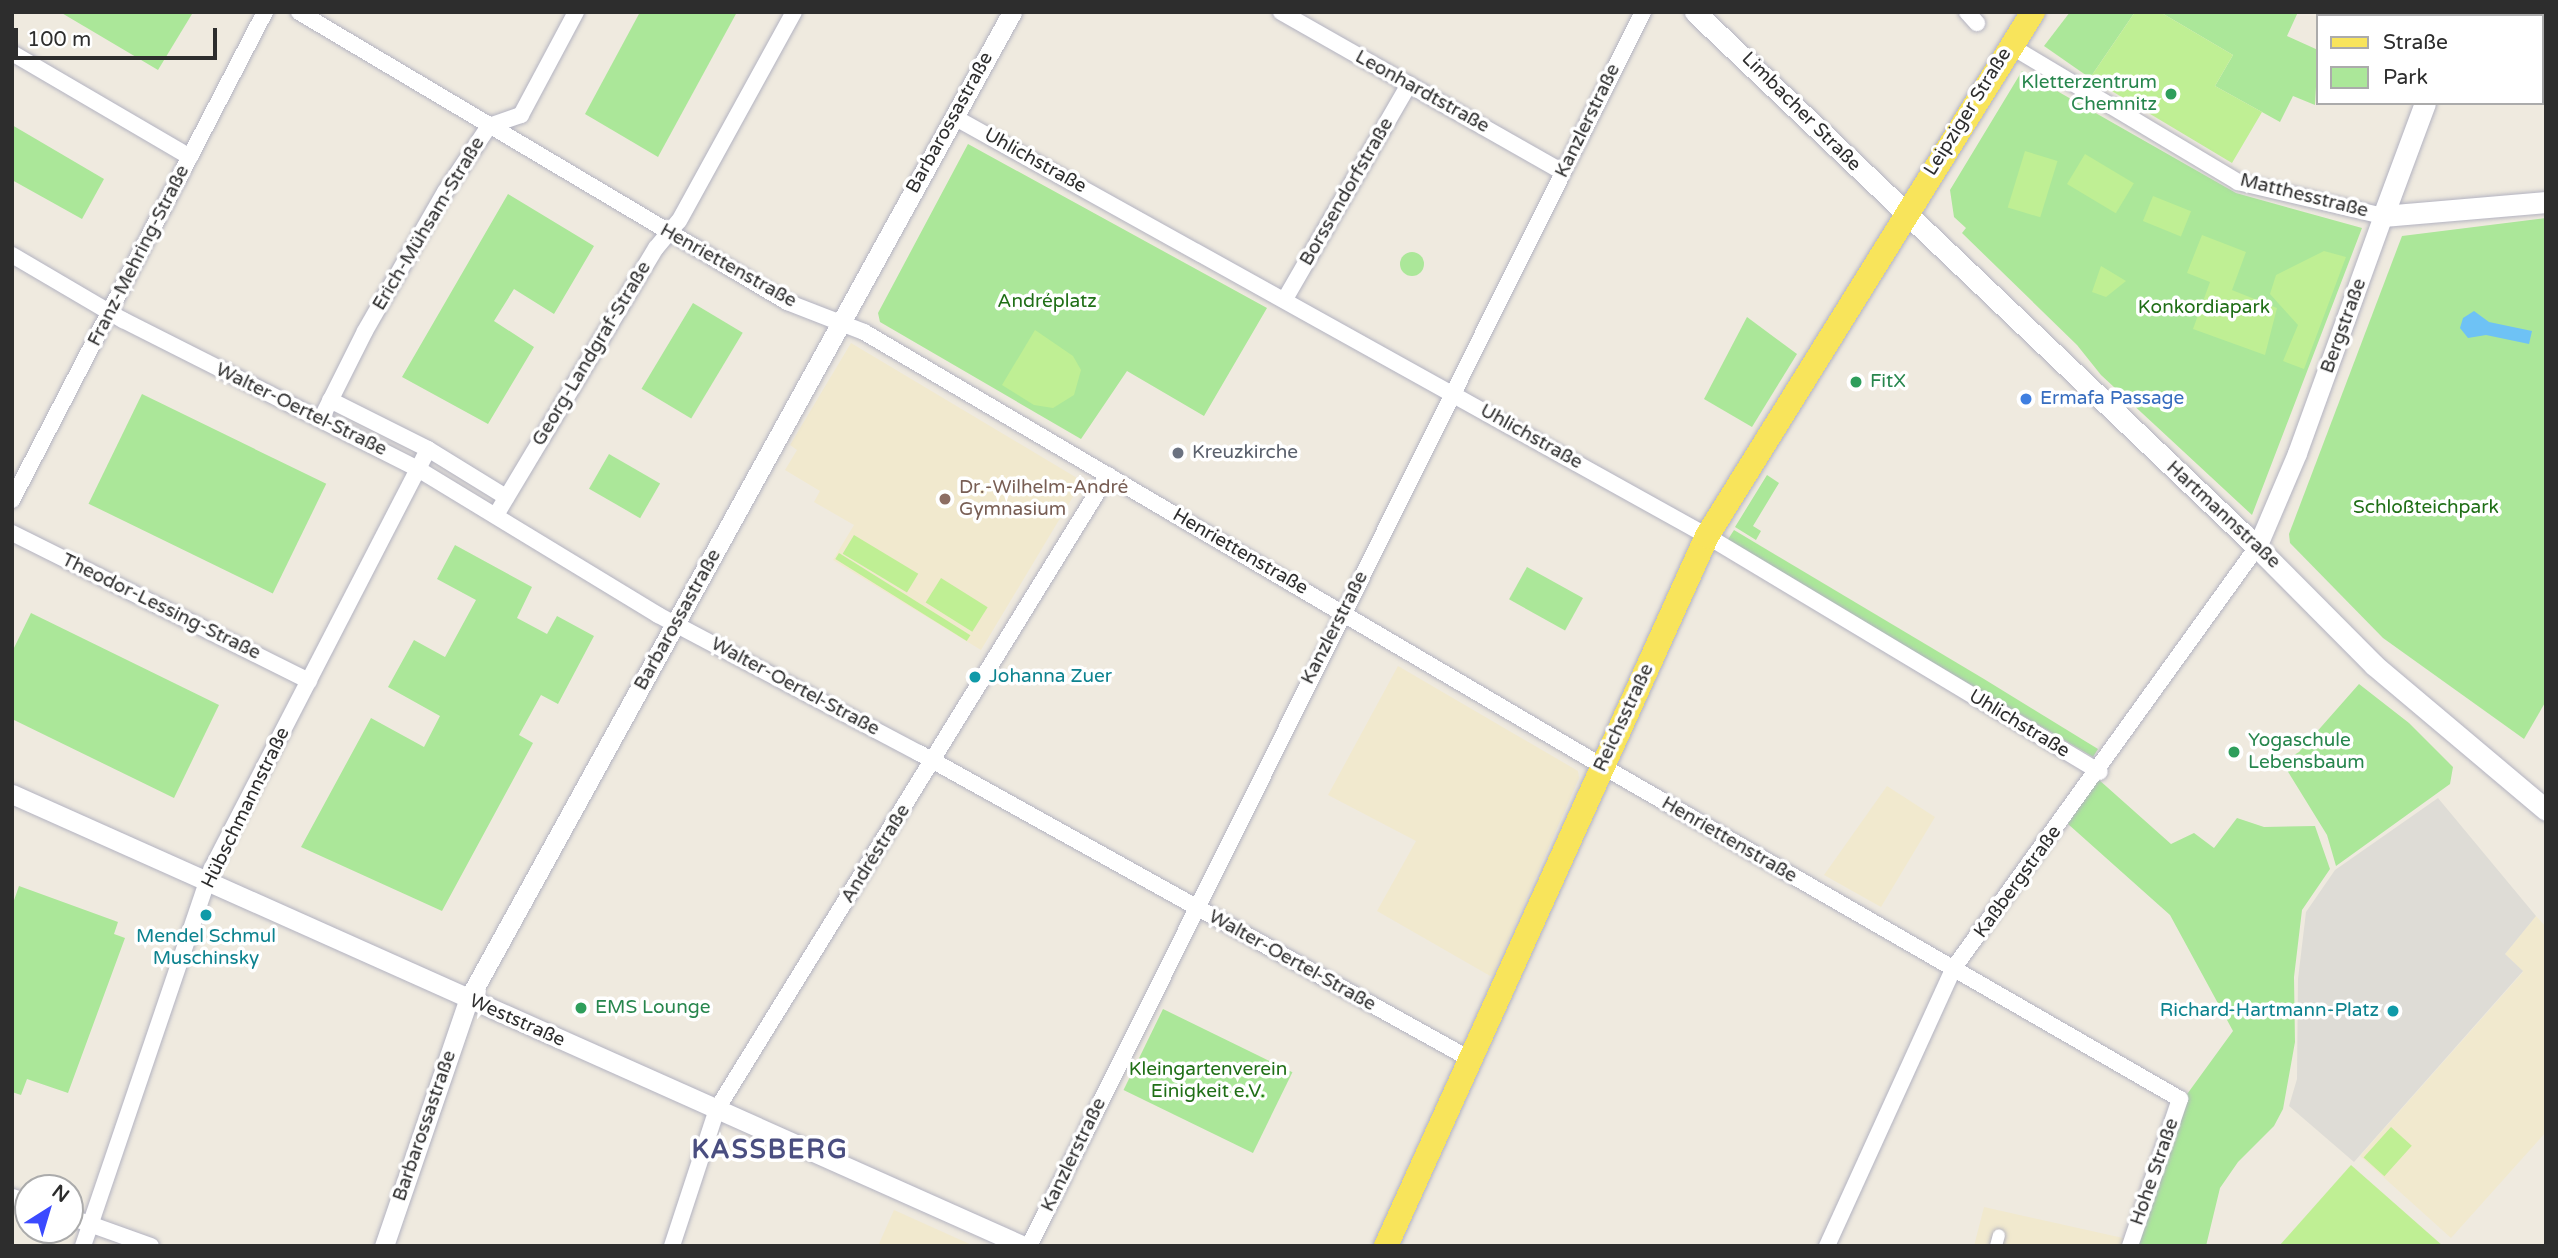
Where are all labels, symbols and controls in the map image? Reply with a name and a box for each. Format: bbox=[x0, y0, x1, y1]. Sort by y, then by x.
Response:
scale bar bbox=[18, 14, 220, 58]
legend bbox=[2316, 14, 2544, 105]
text: 100 m bbox=[27, 27, 91, 52]
text: Straße bbox=[2383, 30, 2448, 55]
street label: Leipziger Straße bbox=[1920, 44, 2016, 180]
street label: Leonhardtstraße bbox=[1351, 46, 1493, 138]
street label: Barbarossastraße bbox=[902, 48, 998, 198]
street label: Limbacher Straße bbox=[1737, 48, 1865, 176]
street label: Kanzlerstraße bbox=[1551, 60, 1625, 182]
text: Park bbox=[2383, 65, 2428, 90]
place label: Kletterzentrum Chemnitz bbox=[2021, 72, 2157, 116]
marker: Kletterzentrum Chemnitz bbox=[2163, 86, 2179, 102]
street label: Borssendorfstraße bbox=[1295, 114, 1399, 270]
street label: Uhlichstraße bbox=[980, 124, 1090, 198]
street label: Erich-Mühsam-Straße bbox=[368, 133, 490, 315]
street label: Franz-Mehring-Straße bbox=[83, 162, 195, 350]
street label: Matthesstraße bbox=[2238, 169, 2370, 223]
street label: Henriettenstraße bbox=[656, 219, 800, 313]
street label: Georg-Landgraf-Straße bbox=[528, 258, 656, 450]
street label: Bergstraße bbox=[2316, 275, 2372, 377]
park label: Andréplatz bbox=[997, 291, 1097, 313]
park label: Konkordiapark bbox=[2138, 297, 2270, 319]
street label: Walter-Oertel-Straße bbox=[212, 359, 390, 461]
place label: FitX bbox=[1870, 371, 1906, 393]
marker: FitX bbox=[1848, 374, 1864, 390]
place label: Ermafa Passage bbox=[2040, 388, 2184, 410]
marker: Ermafa Passage bbox=[2018, 391, 2034, 407]
street label: Uhlichstraße bbox=[1476, 400, 1586, 474]
place label: Kreuzkirche bbox=[1192, 442, 1298, 464]
marker: Kreuzkirche bbox=[1170, 445, 1186, 461]
street label: Hartmannstraße bbox=[2161, 456, 2285, 574]
place label: Dr.-Wilhelm-André Gymnasium bbox=[959, 477, 1128, 521]
marker: Dr.-Wilhelm-André Gymnasium bbox=[937, 491, 953, 507]
park label: Schloßteichpark bbox=[2353, 497, 2499, 519]
street label: Henriettenstraße bbox=[1168, 504, 1312, 600]
street label: Barbarossastraße bbox=[630, 545, 726, 695]
street label: Theodor-Lessing-Straße bbox=[58, 549, 264, 665]
street label: Kanzlerstraße bbox=[1297, 568, 1373, 688]
street label: Walter-Oertel-Straße bbox=[707, 633, 883, 741]
street label: Reichsstraße bbox=[1589, 660, 1659, 776]
place label: Johanna Zuer bbox=[989, 666, 1112, 688]
marker: Johanna Zuer bbox=[967, 669, 983, 685]
street label: Uhlichstraße bbox=[1965, 685, 2073, 763]
street label: Hübschmannstraße bbox=[197, 724, 295, 892]
place label: Yogaschule Lebensbaum bbox=[2248, 730, 2365, 774]
marker: Yogaschule Lebensbaum bbox=[2226, 744, 2242, 760]
street label: Henriettenstraße bbox=[1657, 792, 1801, 888]
street label: Andréstraße bbox=[837, 800, 915, 908]
street label: Kaßbergstraße bbox=[1970, 821, 2066, 943]
street label: Walter-Oertel-Straße bbox=[1204, 906, 1380, 1016]
marker: Mendel Schmul Muschinsky bbox=[198, 907, 214, 923]
place label: Mendel Schmul Muschinsky bbox=[136, 926, 276, 970]
street label: Weststraße bbox=[466, 990, 568, 1052]
place label: EMS Lounge bbox=[595, 997, 711, 1019]
marker: EMS Lounge bbox=[573, 1000, 589, 1016]
place label: Richard-Hartmann-Platz bbox=[2160, 1000, 2379, 1022]
marker: Richard-Hartmann-Platz bbox=[2385, 1003, 2401, 1019]
street label: Barbarossastraße bbox=[389, 1048, 461, 1204]
park label: Kleingartenverein Einigkeit e.V. bbox=[1129, 1059, 1287, 1103]
street label: Kanzlerstraße bbox=[1037, 1094, 1111, 1216]
street label: Hohe Straße bbox=[2126, 1115, 2184, 1229]
district label: KASSBERG bbox=[692, 1134, 848, 1166]
north arrow bbox=[14, 1174, 84, 1244]
text: N bbox=[48, 1180, 73, 1207]

